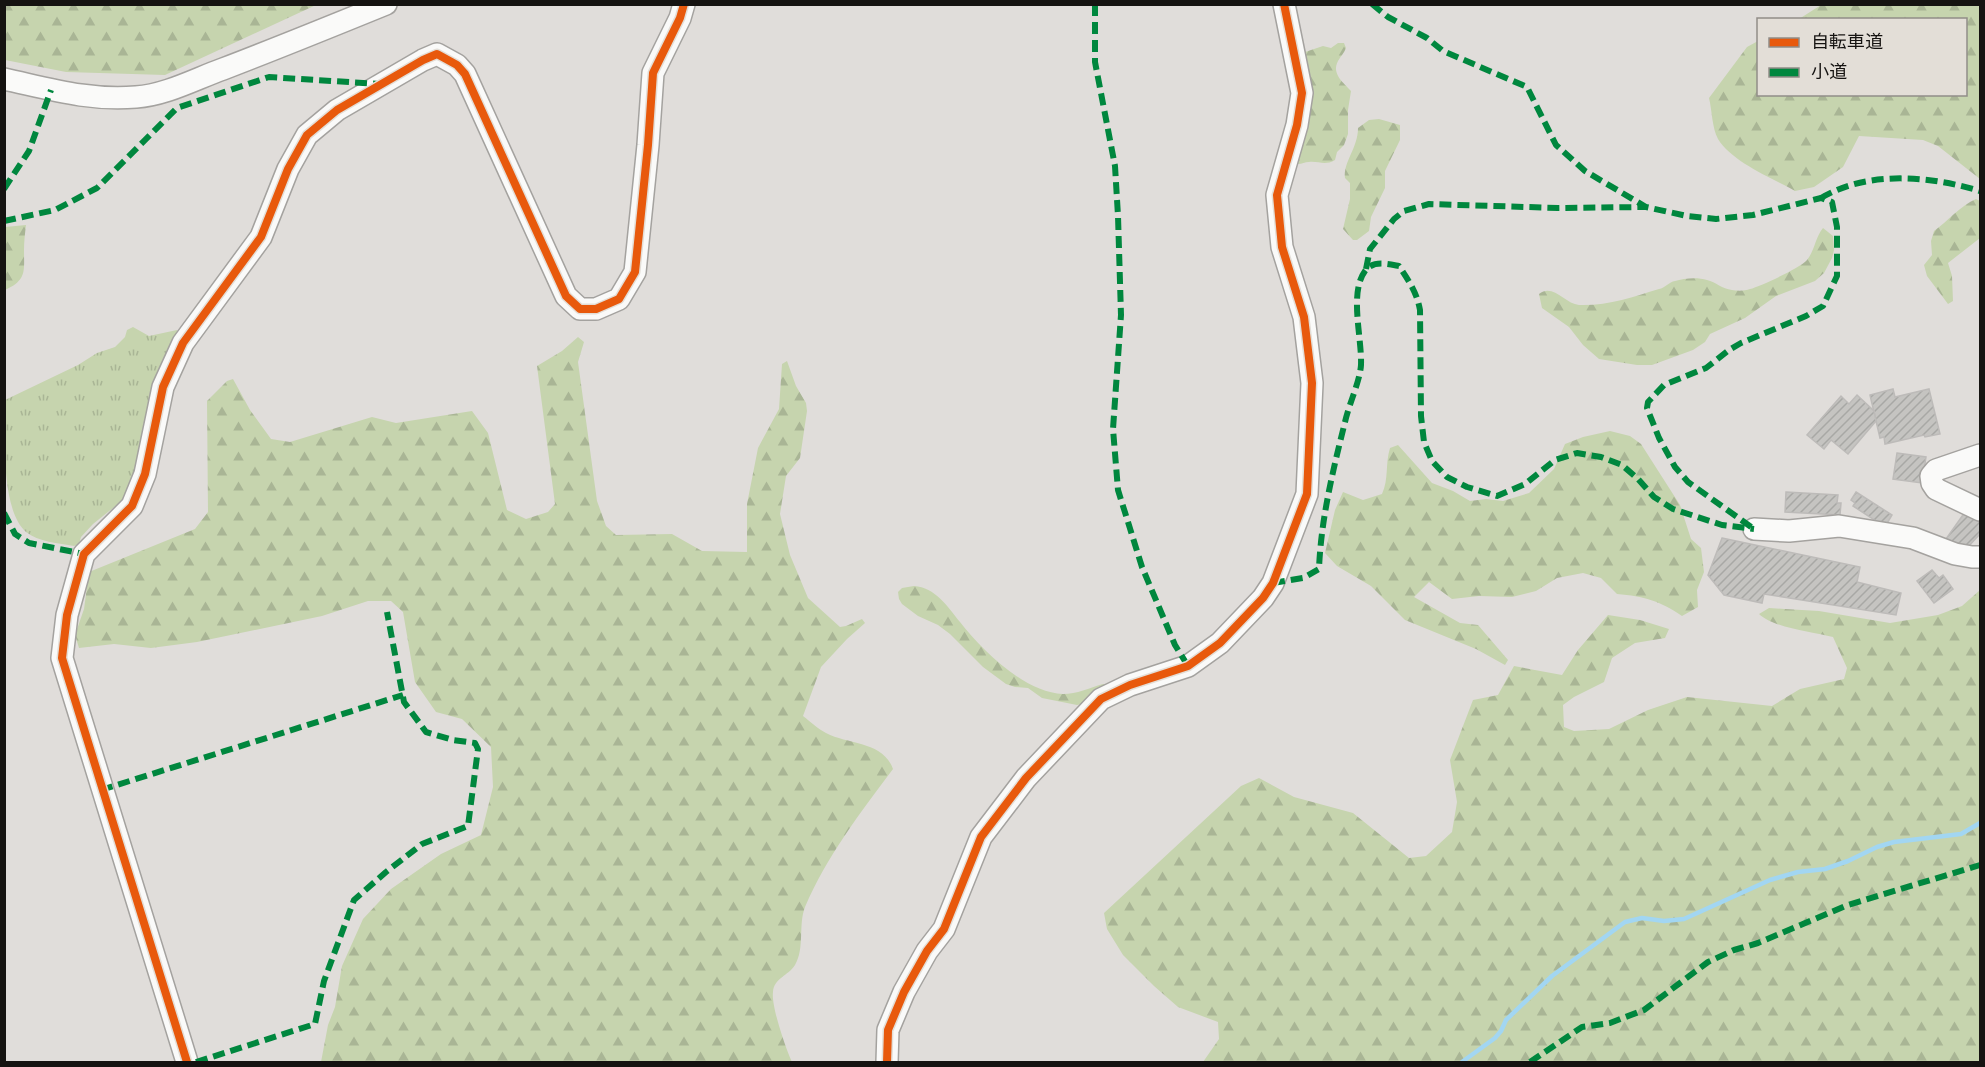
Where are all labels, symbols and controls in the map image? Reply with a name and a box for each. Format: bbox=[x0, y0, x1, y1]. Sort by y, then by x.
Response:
legend bbox=[1757, 18, 1967, 96]
text: 自転車道 bbox=[1811, 29, 1883, 54]
text: 小道 bbox=[1811, 59, 1847, 84]

